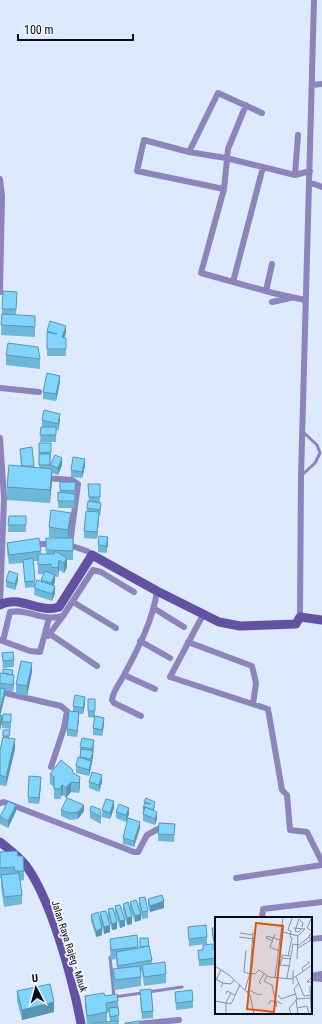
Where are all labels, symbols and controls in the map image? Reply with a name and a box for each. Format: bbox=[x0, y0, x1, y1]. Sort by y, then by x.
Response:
scale bar bbox=[18, 16, 133, 42]
text: 100 m bbox=[24, 23, 54, 37]
street label: Jalan Raya Rajeg - Mauk bbox=[49, 899, 90, 994]
inset map bbox=[215, 917, 312, 1014]
north arrow bbox=[16, 968, 56, 1008]
text: U bbox=[31, 972, 39, 985]

